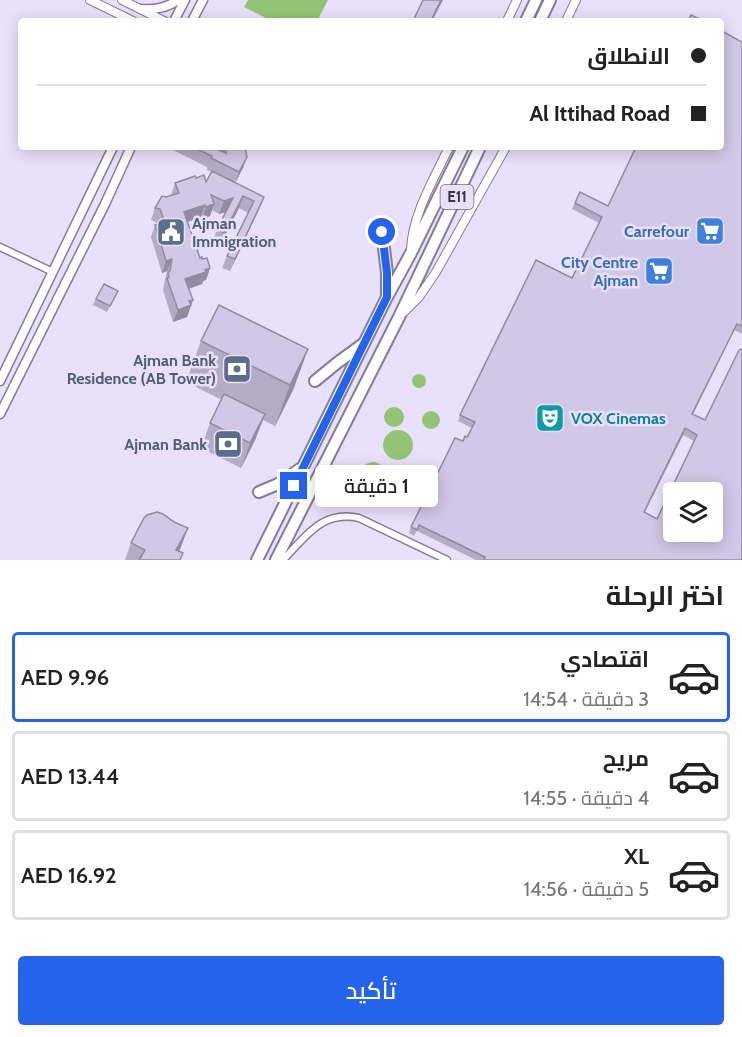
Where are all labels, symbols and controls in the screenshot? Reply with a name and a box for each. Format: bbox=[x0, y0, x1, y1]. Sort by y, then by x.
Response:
text: الانطلاق bbox=[587, 43, 670, 70]
text: Al Ittihad Road bbox=[529, 100, 670, 127]
road number: E11 bbox=[440, 185, 474, 209]
place label: Ajman Immigration bbox=[192, 214, 276, 251]
supermarket icon: Carrefour bbox=[694, 215, 726, 247]
public building icon: Ajman Immigration bbox=[155, 216, 187, 248]
route start bbox=[368, 218, 395, 245]
place label: Carrefour bbox=[624, 222, 690, 241]
place label: City Centre Ajman bbox=[561, 253, 638, 290]
supermarket icon: City Centre Ajman bbox=[643, 255, 675, 287]
place label: Ajman Bank Residence (AB Tower) bbox=[67, 351, 216, 388]
bank icon: Ajman Bank Residence (AB Tower) bbox=[221, 353, 253, 385]
theatre icon: VOX Cinemas bbox=[534, 402, 566, 434]
place label: VOX Cinemas bbox=[571, 409, 666, 428]
bank icon: Ajman Bank bbox=[212, 428, 244, 460]
place label: Ajman Bank bbox=[124, 435, 207, 454]
callout: 1 دقيقة bbox=[315, 465, 438, 507]
route end bbox=[280, 472, 307, 499]
text: 1 دقيقة bbox=[344, 474, 409, 498]
map controls bbox=[663, 482, 723, 542]
button: layers bbox=[663, 482, 723, 542]
text: اختر الرحلة bbox=[606, 579, 724, 612]
text: اقتصادي bbox=[560, 646, 649, 673]
icon: car bbox=[667, 650, 721, 704]
text: AED 9.96 bbox=[21, 664, 109, 691]
text: 3 دقيقة · 14:54 bbox=[523, 687, 649, 711]
text: مريح bbox=[603, 745, 649, 772]
icon: car bbox=[667, 749, 721, 803]
text: AED 13.44 bbox=[21, 763, 119, 790]
text: 4 دقيقة · 14:55 bbox=[523, 786, 649, 810]
text: XL bbox=[624, 843, 649, 870]
icon: car bbox=[667, 848, 721, 902]
text: AED 16.92 bbox=[21, 862, 117, 889]
text: 5 دقيقة · 14:56 bbox=[523, 877, 649, 901]
button: تأكيد bbox=[18, 956, 724, 1025]

